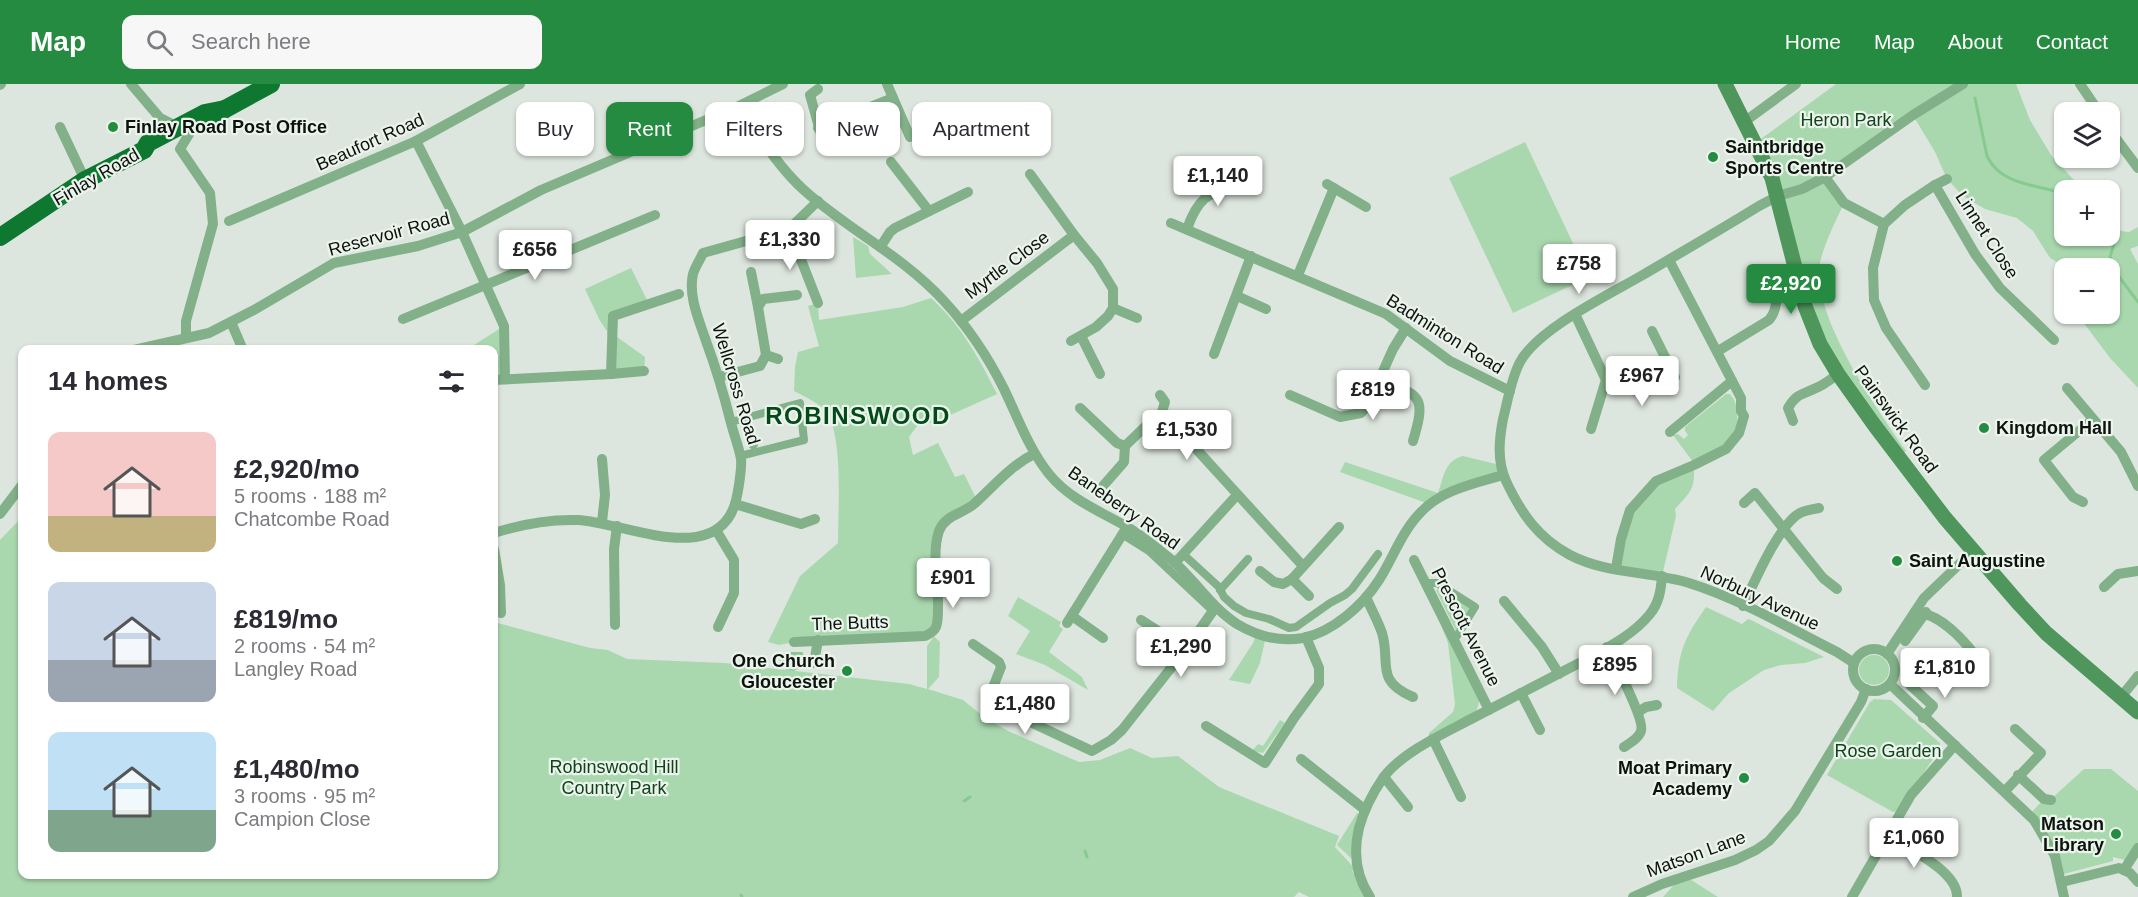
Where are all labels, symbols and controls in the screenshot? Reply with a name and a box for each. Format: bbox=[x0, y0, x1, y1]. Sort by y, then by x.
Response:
search box bbox=[122, 15, 542, 69]
text: Map bbox=[30, 26, 86, 57]
icon: search bbox=[143, 26, 176, 59]
text: Search here bbox=[191, 29, 311, 54]
text: Home bbox=[1785, 30, 1841, 53]
text: Map bbox=[1874, 30, 1915, 53]
text: About bbox=[1948, 30, 2003, 53]
text: Contact bbox=[2036, 30, 2108, 53]
chip: Buy bbox=[516, 102, 594, 156]
chip: Rent bbox=[606, 102, 693, 156]
chip: Filters bbox=[705, 102, 804, 156]
chip: New bbox=[816, 102, 900, 156]
chip: Apartment bbox=[912, 102, 1051, 156]
map controls bbox=[2054, 102, 2120, 324]
button: layers bbox=[2054, 102, 2120, 168]
street label: Beaufort Road bbox=[313, 109, 427, 175]
park label: Heron Park bbox=[1800, 110, 1893, 130]
place label: Finlay Road Post Office bbox=[125, 117, 327, 137]
marker: Finlay Road Post Office bbox=[106, 120, 120, 134]
place label: Saintbridge Sports Centre bbox=[1725, 137, 1844, 178]
street label: Finlay Road bbox=[49, 144, 143, 210]
marker: Saintbridge Sports Centre bbox=[1706, 150, 1720, 164]
pin: £1,140 bbox=[1169, 156, 1267, 207]
text: £1,140 bbox=[1187, 164, 1249, 186]
button: + bbox=[2054, 180, 2120, 246]
street label: Linnet Close bbox=[1951, 188, 2023, 282]
street label: Reservoir Road bbox=[326, 208, 452, 260]
pin: £1,330 bbox=[741, 220, 839, 271]
street label: Myrtle Close bbox=[961, 227, 1053, 303]
text: £1,330 bbox=[759, 228, 821, 250]
pin: £656 bbox=[499, 230, 571, 281]
text: £656 bbox=[513, 238, 557, 260]
pin: £758 bbox=[1543, 244, 1615, 295]
text: £758 bbox=[1557, 252, 1601, 274]
button: − bbox=[2054, 258, 2120, 324]
pin: £2,920 bbox=[1742, 264, 1840, 315]
text: £2,920 bbox=[1760, 272, 1822, 294]
street label: Badminton Road bbox=[1383, 290, 1507, 378]
street label: Wellcross Road bbox=[708, 321, 764, 447]
pin: £967 bbox=[1606, 356, 1678, 407]
street label: Painswick Road bbox=[1850, 361, 1942, 477]
text: £967 bbox=[1620, 364, 1664, 386]
icon: filters bbox=[435, 365, 468, 398]
text: 14 homes bbox=[48, 366, 168, 396]
pin: £819 bbox=[1337, 370, 1409, 421]
text: £819 bbox=[1351, 378, 1395, 400]
district label: ROBINSWOOD bbox=[765, 402, 951, 429]
pin: £1,530 bbox=[1138, 410, 1236, 461]
text: £1,530 bbox=[1156, 418, 1218, 440]
place label: Kingdom Hall bbox=[1996, 418, 2112, 438]
marker: Kingdom Hall bbox=[1977, 421, 1991, 435]
text: £2,920/mo bbox=[234, 454, 360, 484]
icon: home bbox=[96, 456, 168, 528]
street label: Baneberry Road bbox=[1065, 462, 1183, 554]
text: 5 rooms · 188 m² bbox=[234, 485, 386, 507]
text: Chatcombe Road bbox=[234, 508, 390, 530]
place label: Saint Augustine bbox=[1909, 551, 2045, 571]
marker: Saint Augustine bbox=[1890, 554, 1904, 568]
pin: £901 bbox=[917, 558, 989, 609]
street label: Norbury Avenue bbox=[1697, 562, 1823, 634]
street label: Prescott Avenue bbox=[1427, 564, 1505, 690]
text: £901 bbox=[931, 566, 975, 588]
text: £819/mo bbox=[234, 604, 338, 634]
icon: home bbox=[96, 606, 168, 678]
street label: The Butts bbox=[811, 612, 889, 634]
pin: £1,290 bbox=[1132, 627, 1230, 678]
text: 2 rooms · 54 m² bbox=[234, 635, 375, 657]
text: £1,290 bbox=[1150, 635, 1212, 657]
pin: £895 bbox=[1579, 645, 1651, 696]
pin: £1,810 bbox=[1896, 648, 1994, 699]
place label: One Church Gloucester bbox=[732, 651, 835, 692]
text: £895 bbox=[1593, 653, 1637, 675]
text: £1,810 bbox=[1914, 656, 1976, 678]
text: Langley Road bbox=[234, 658, 357, 680]
marker: One Church Gloucester bbox=[840, 664, 854, 678]
pin: £1,480 bbox=[976, 684, 1074, 735]
text: £1,480 bbox=[994, 692, 1056, 714]
park label: Rose Garden bbox=[1834, 741, 1942, 761]
text: £1,480/mo bbox=[234, 754, 360, 784]
icon: home bbox=[96, 756, 168, 828]
park label: Robinswood Hill Country Park bbox=[549, 757, 679, 798]
place label: Moat Primary Academy bbox=[1618, 758, 1732, 799]
marker: Moat Primary Academy bbox=[1737, 771, 1751, 785]
text: 3 rooms · 95 m² bbox=[234, 785, 375, 807]
text: Campion Close bbox=[234, 808, 371, 830]
place label: Matson Library bbox=[2041, 814, 2104, 855]
pin: £1,060 bbox=[1865, 818, 1963, 869]
text: £1,060 bbox=[1883, 826, 1945, 848]
street label: Matson Lane bbox=[1644, 827, 1748, 881]
marker: Matson Library bbox=[2109, 827, 2123, 841]

